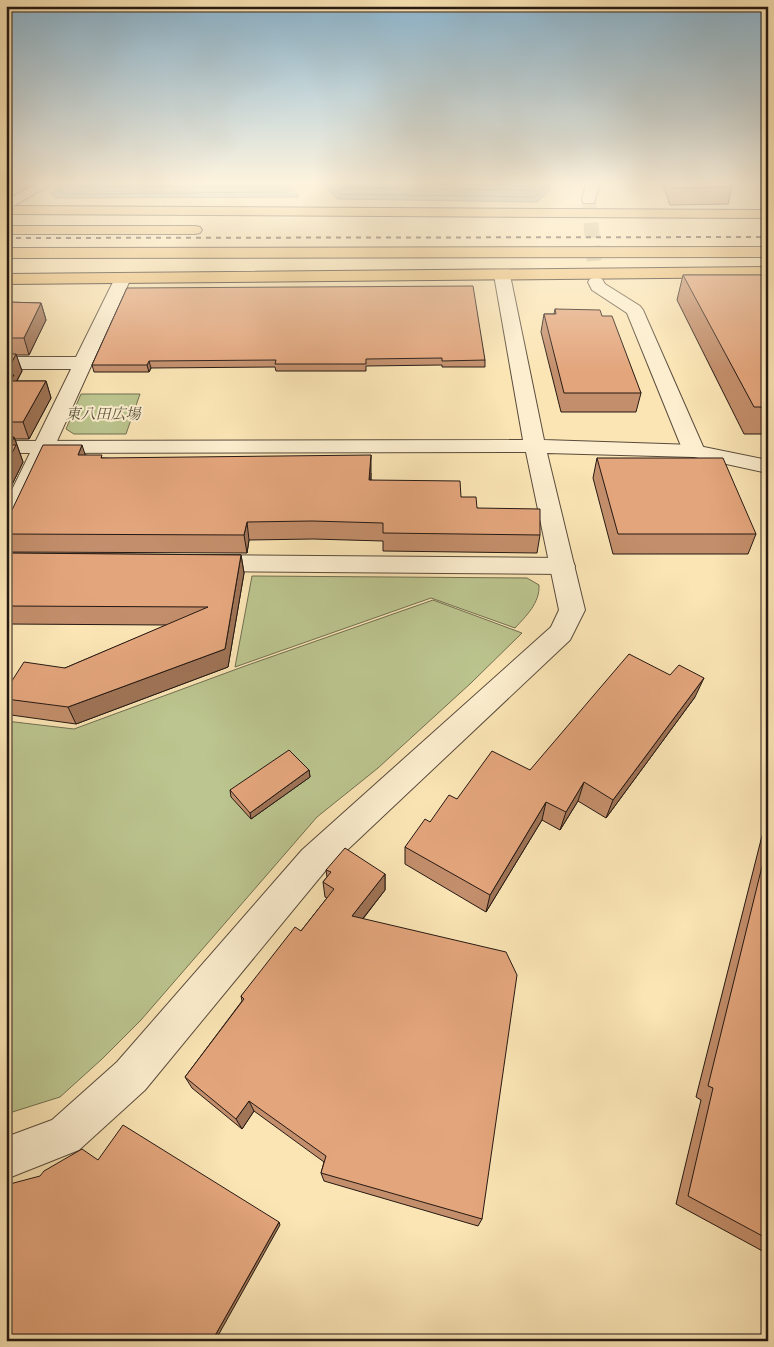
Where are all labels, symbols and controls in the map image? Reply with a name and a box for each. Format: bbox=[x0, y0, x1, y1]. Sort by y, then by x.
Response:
park label: 東八田広場 bbox=[65, 405, 142, 423]

